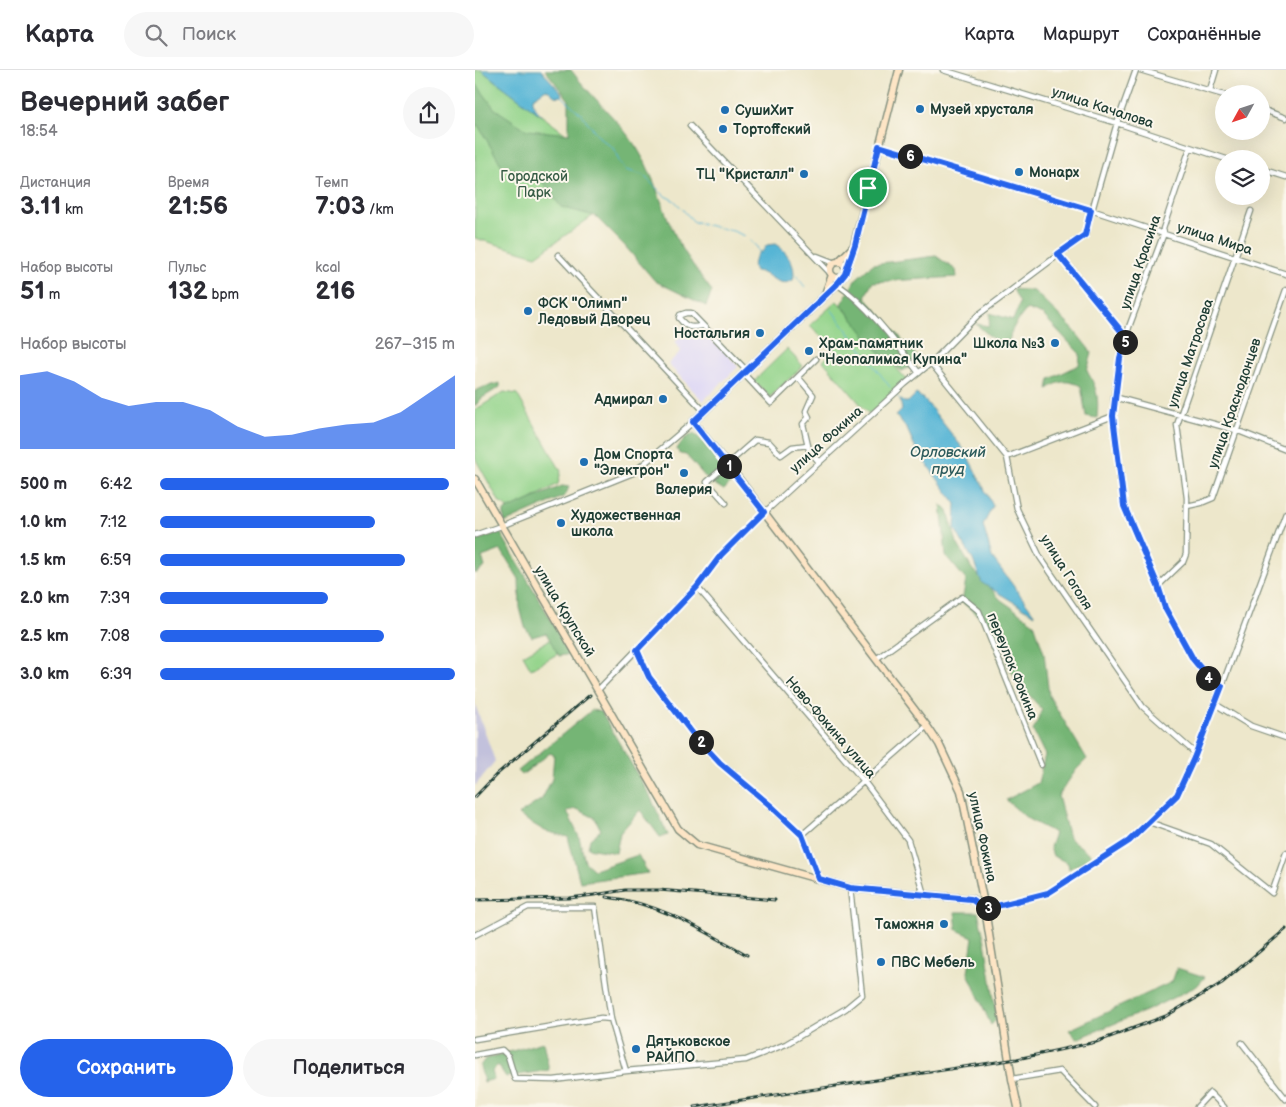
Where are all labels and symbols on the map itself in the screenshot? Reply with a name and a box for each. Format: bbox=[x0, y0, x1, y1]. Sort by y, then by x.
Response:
street label: улица Качалова bbox=[1050, 83, 1157, 132]
north arrow bbox=[1215, 85, 1270, 140]
place label: Музей хрусталя bbox=[930, 101, 1034, 118]
place label: СушиХит bbox=[735, 102, 794, 119]
marker: Музей хрусталя bbox=[914, 103, 926, 115]
marker: СушиХит bbox=[719, 104, 731, 116]
place label: Тортоffский bbox=[733, 121, 811, 138]
marker: Тортоffский bbox=[717, 123, 729, 135]
pin: 6 bbox=[897, 144, 923, 168]
place label: Монарх bbox=[1029, 164, 1080, 181]
place label: ТЦ "Кристалл" bbox=[696, 166, 794, 183]
marker: Монарх bbox=[1013, 166, 1025, 178]
pin bbox=[847, 167, 889, 209]
park label: Городской Парк bbox=[500, 168, 568, 201]
marker: ТЦ "Кристалл" bbox=[798, 168, 810, 180]
street label: улица Красина bbox=[1116, 212, 1165, 312]
street label: улица Мира bbox=[1175, 218, 1255, 259]
place label: ФСК "Олимп" Ледовый Дворец bbox=[537, 295, 651, 328]
street label: улица Матросова bbox=[1164, 296, 1217, 410]
marker: ФСК "Олимп" Ледовый Дворец bbox=[522, 305, 534, 317]
place label: Ностальгия bbox=[674, 325, 750, 342]
marker: Ностальгия bbox=[754, 327, 766, 339]
pin: 5 bbox=[1113, 330, 1137, 354]
place label: Храм-памятник "Неопалимая Купина" bbox=[818, 335, 967, 368]
place label: Школа №3 bbox=[973, 335, 1045, 352]
street label: улица Краснодонцев bbox=[1204, 335, 1265, 470]
marker: Школа №3 bbox=[1049, 337, 1061, 349]
marker: Храм-памятник "Неопалимая Купина" bbox=[803, 345, 815, 357]
place label: Адмирал bbox=[593, 391, 653, 408]
marker: Адмирал bbox=[657, 393, 669, 405]
street label: улица Фокина bbox=[786, 402, 867, 477]
water label: Орловский пруд bbox=[910, 443, 986, 479]
place label: Дом Спорта "Электрон" bbox=[594, 446, 674, 479]
pin: 1 bbox=[717, 454, 741, 478]
marker: Дом Спорта "Электрон" bbox=[578, 456, 590, 468]
marker: Валерия bbox=[678, 467, 690, 479]
place label: Валерия bbox=[656, 481, 712, 498]
place label: Художественная школа bbox=[570, 507, 681, 540]
marker: Художественная школа bbox=[555, 517, 567, 529]
street label: улица Гоголя bbox=[1037, 531, 1097, 613]
street label: улица Крупской bbox=[531, 563, 598, 660]
street label: переулок Фокина bbox=[983, 610, 1042, 723]
pin: 4 bbox=[1195, 666, 1221, 690]
street label: Ново-Фокина улица bbox=[782, 673, 880, 782]
pin: 2 bbox=[689, 730, 713, 754]
street label: улица Фокина bbox=[965, 790, 1001, 885]
pin: 3 bbox=[975, 896, 1001, 920]
place label: Таможня bbox=[875, 916, 934, 933]
marker: Таможня bbox=[938, 918, 950, 930]
place label: ПВС Мебель bbox=[891, 954, 975, 971]
marker: ПВС Мебель bbox=[875, 956, 887, 968]
place label: Дятьковское РАЙПО bbox=[646, 1033, 731, 1066]
marker: Дятьковское РАЙПО bbox=[630, 1043, 642, 1055]

